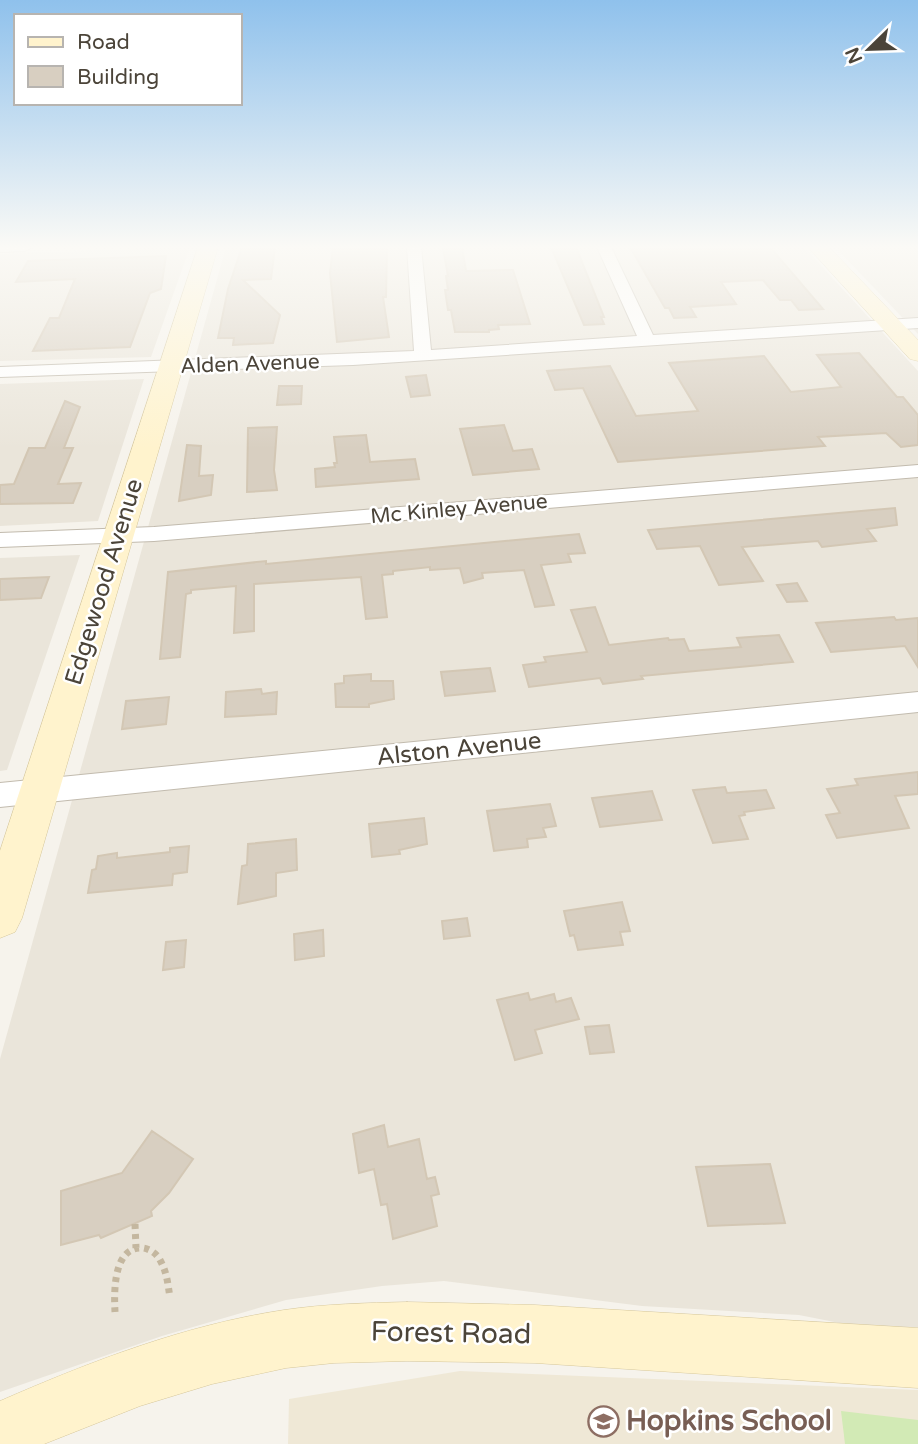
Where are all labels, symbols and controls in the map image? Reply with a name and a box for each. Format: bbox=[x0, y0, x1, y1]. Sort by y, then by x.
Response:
legend bbox=[14, 14, 242, 105]
north arrow bbox=[834, 14, 904, 84]
text: Road bbox=[77, 30, 130, 55]
text: N bbox=[841, 44, 867, 67]
text: Building bbox=[77, 65, 159, 90]
street label: Alden Avenue bbox=[180, 349, 320, 379]
street label: Edgewood Avenue bbox=[59, 475, 149, 689]
street label: Mc Kinley Avenue bbox=[369, 489, 549, 529]
street label: Alston Avenue bbox=[375, 726, 543, 772]
street label: Forest Road bbox=[370, 1315, 532, 1351]
school or university icon: Hopkins School bbox=[586, 1404, 620, 1438]
place label: Hopkins School bbox=[626, 1404, 832, 1438]

